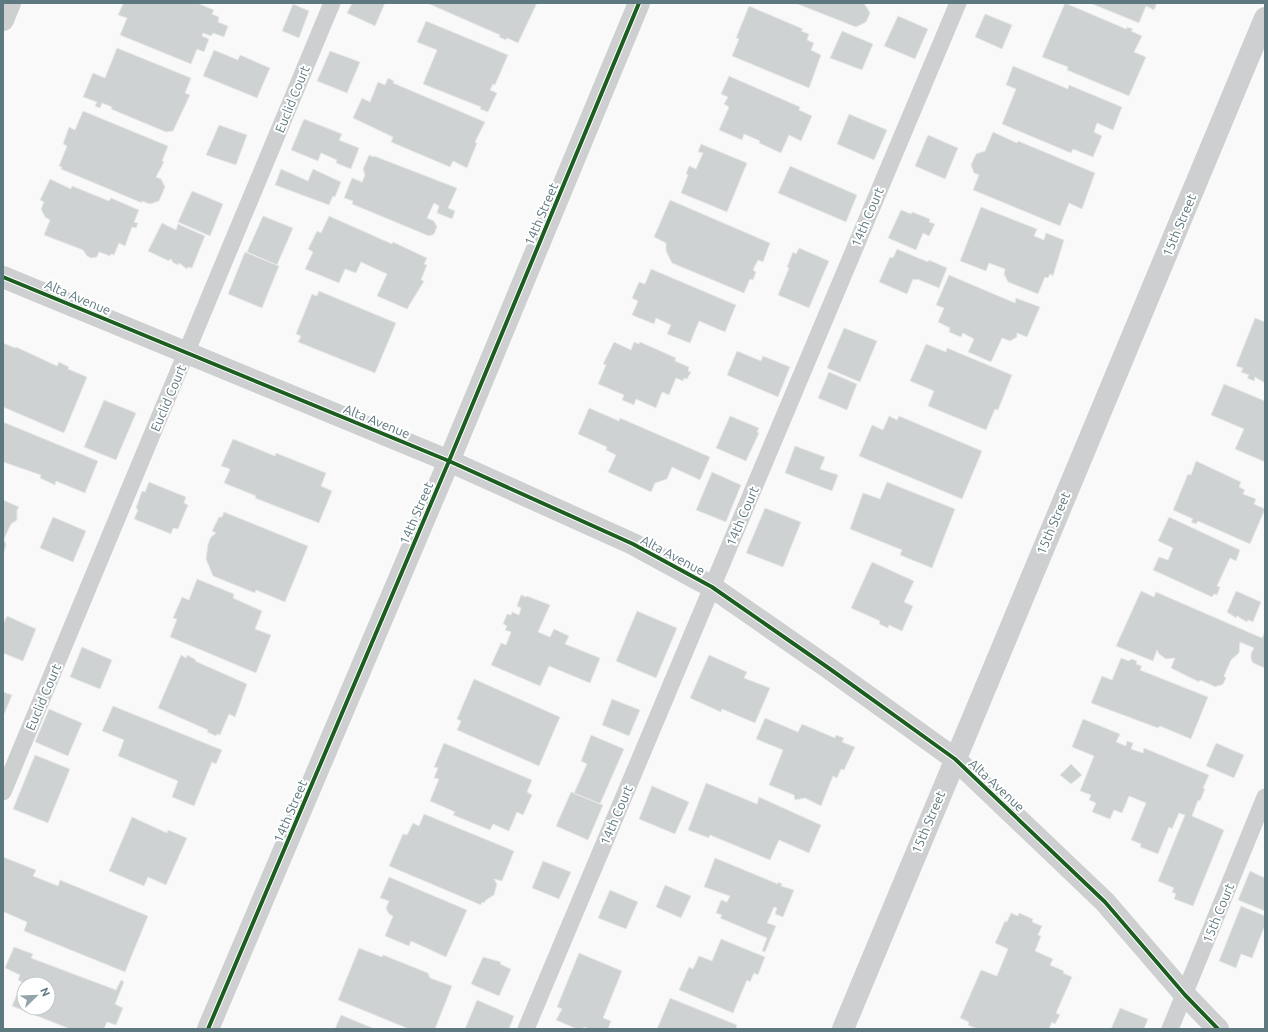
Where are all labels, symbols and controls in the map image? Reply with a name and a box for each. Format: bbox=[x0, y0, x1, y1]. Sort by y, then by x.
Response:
street label: Euclid Court bbox=[272, 64, 312, 134]
street label: 14th Street bbox=[522, 181, 560, 247]
street label: 14th Court bbox=[848, 185, 886, 249]
street label: 15th Street bbox=[1160, 192, 1198, 258]
street label: Alta Avenue bbox=[43, 277, 113, 317]
street label: Euclid Court bbox=[148, 363, 188, 433]
street label: Alta Avenue bbox=[342, 401, 412, 441]
street label: 14th Street bbox=[397, 480, 435, 546]
street label: 14th Court bbox=[723, 484, 761, 548]
street label: 15th Street bbox=[1034, 490, 1072, 556]
street label: Alta Avenue bbox=[639, 532, 707, 578]
street label: Euclid Court bbox=[23, 662, 63, 732]
street label: Alta Avenue bbox=[966, 756, 1028, 814]
street label: 14th Street bbox=[271, 778, 309, 844]
street label: 14th Court bbox=[597, 783, 635, 847]
street label: 15th Street bbox=[909, 789, 947, 855]
street label: 15th Court bbox=[1200, 881, 1236, 945]
north arrow bbox=[16, 976, 56, 1016]
text: N bbox=[38, 986, 52, 998]

